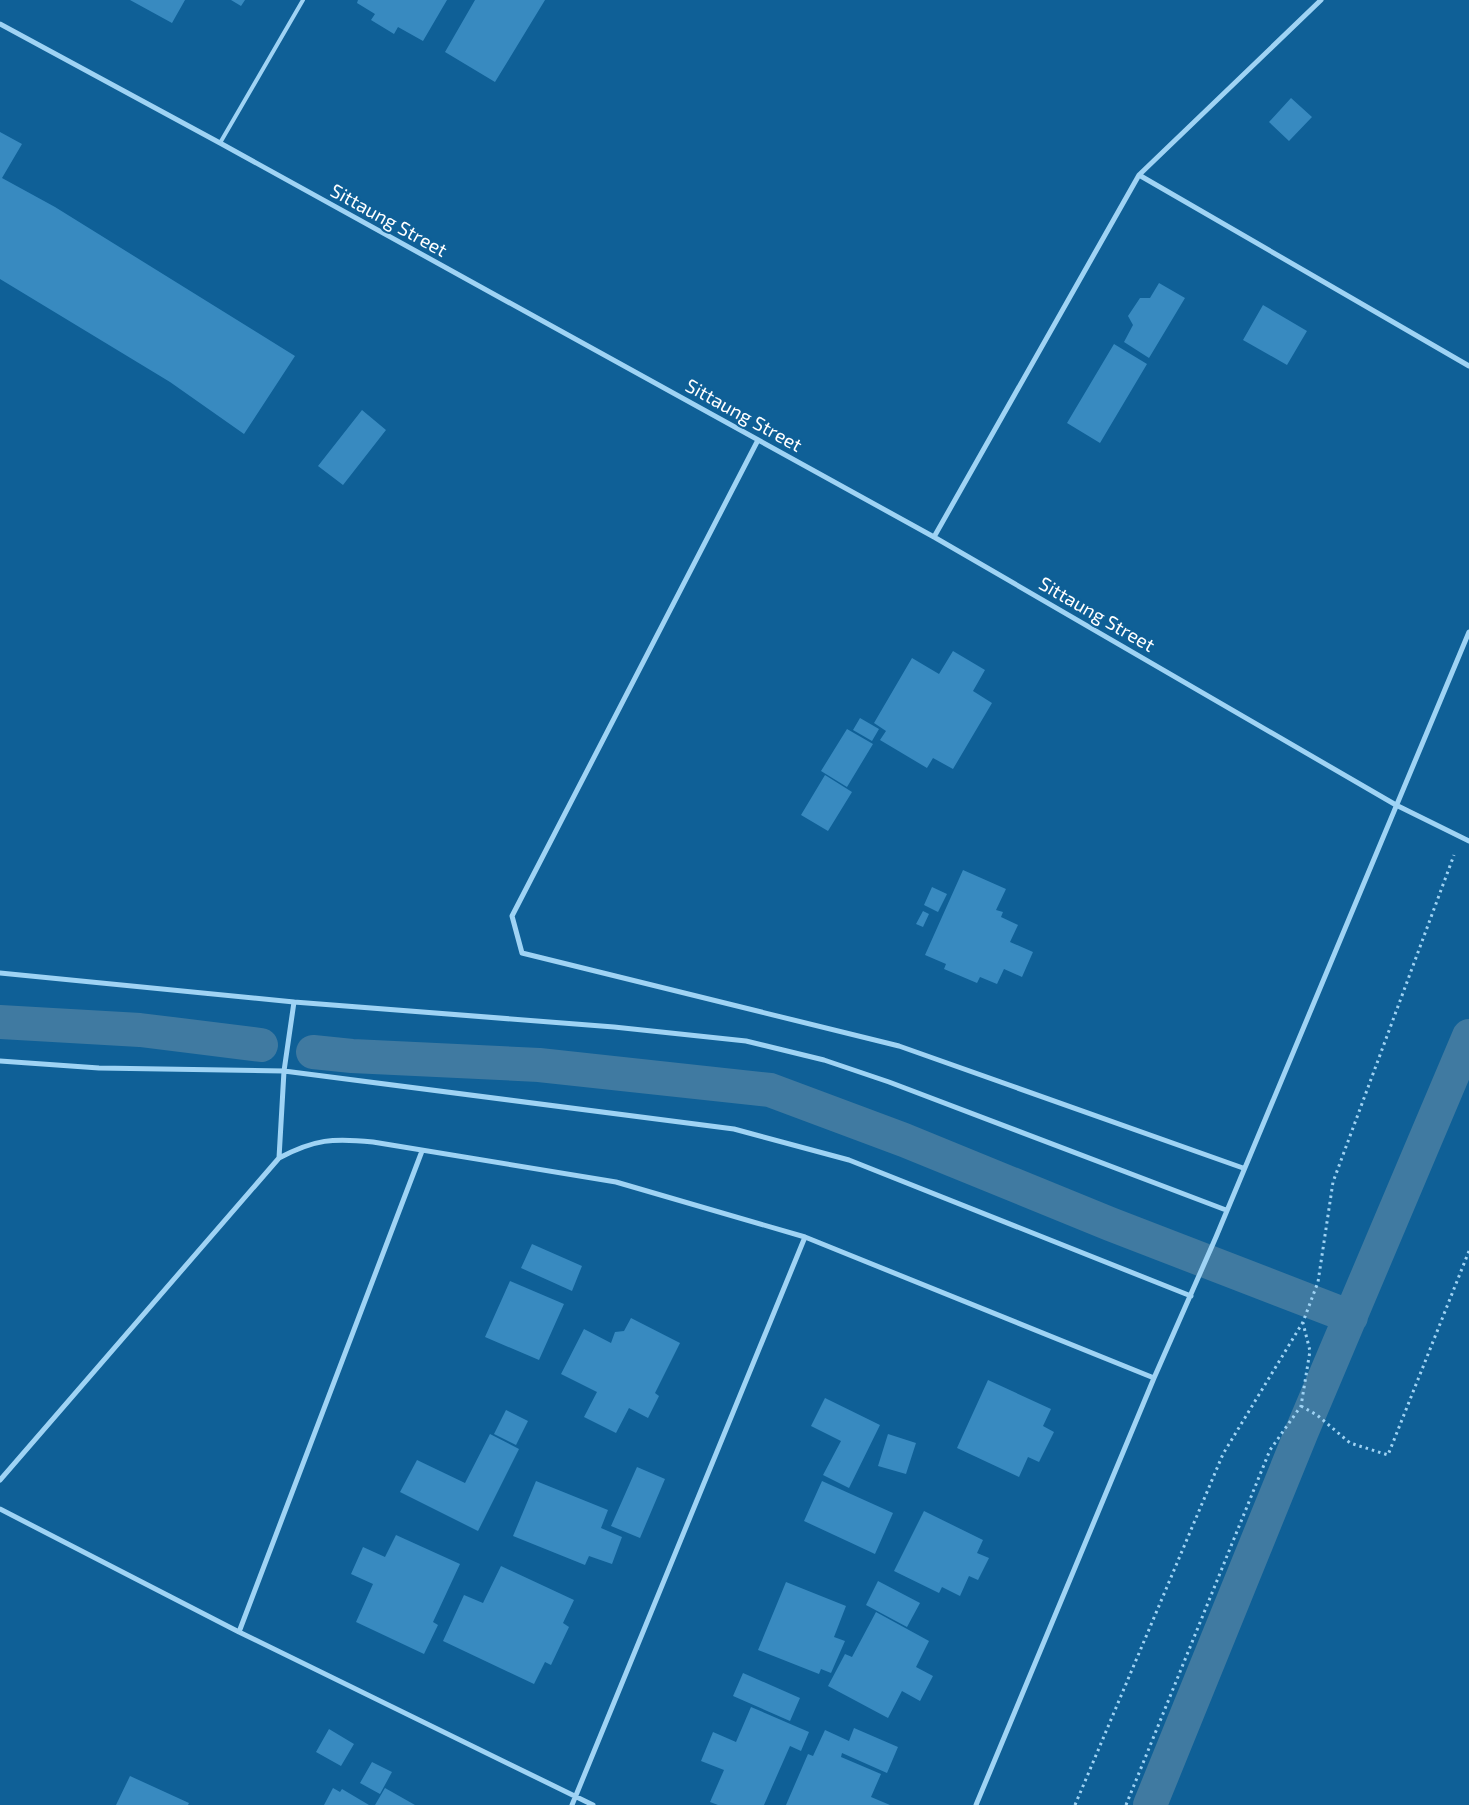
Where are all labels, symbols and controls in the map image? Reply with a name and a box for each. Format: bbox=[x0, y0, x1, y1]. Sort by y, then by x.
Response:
street label: Sittaung Street bbox=[327, 178, 452, 261]
street label: Sittaung Street bbox=[682, 373, 807, 456]
street label: Sittaung Street bbox=[1035, 571, 1159, 656]

